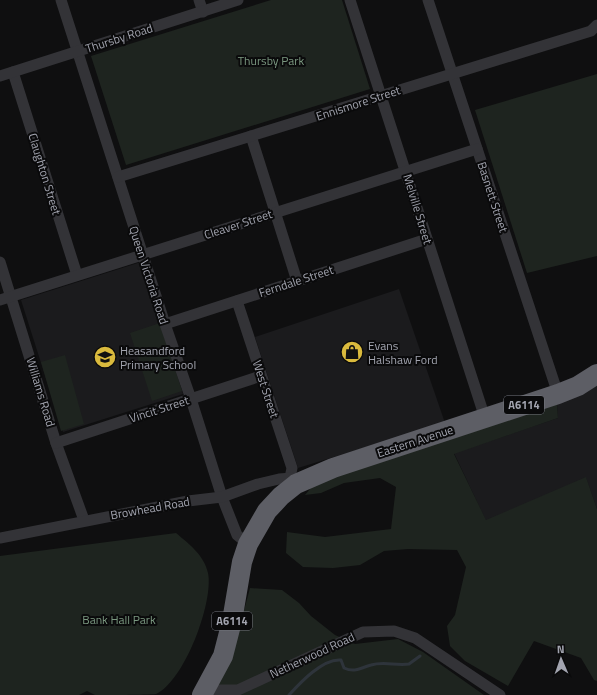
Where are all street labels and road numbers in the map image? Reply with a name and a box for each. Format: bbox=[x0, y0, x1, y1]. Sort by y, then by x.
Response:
street label: Thursby Road bbox=[83, 18, 155, 58]
street label: Ennismore Street bbox=[313, 80, 403, 126]
street label: Claughton Street bbox=[24, 131, 67, 218]
street label: Basnett Street bbox=[473, 159, 514, 236]
street label: Melville Street bbox=[398, 172, 438, 247]
street label: Cleaver Street bbox=[201, 204, 275, 244]
street label: Queen Victoria Road bbox=[124, 223, 174, 327]
street label: Ferndale Street bbox=[256, 260, 337, 302]
street label: Williams Road bbox=[21, 355, 61, 429]
street label: West Street bbox=[248, 358, 285, 421]
street label: Vincit Street bbox=[127, 390, 192, 428]
road number: A6114 bbox=[504, 396, 544, 414]
street label: Eastern Avenue bbox=[374, 420, 456, 462]
street label: Browhead Road bbox=[109, 492, 191, 524]
road number: A6114 bbox=[212, 612, 252, 630]
street label: Netherwood Road bbox=[266, 627, 358, 683]

